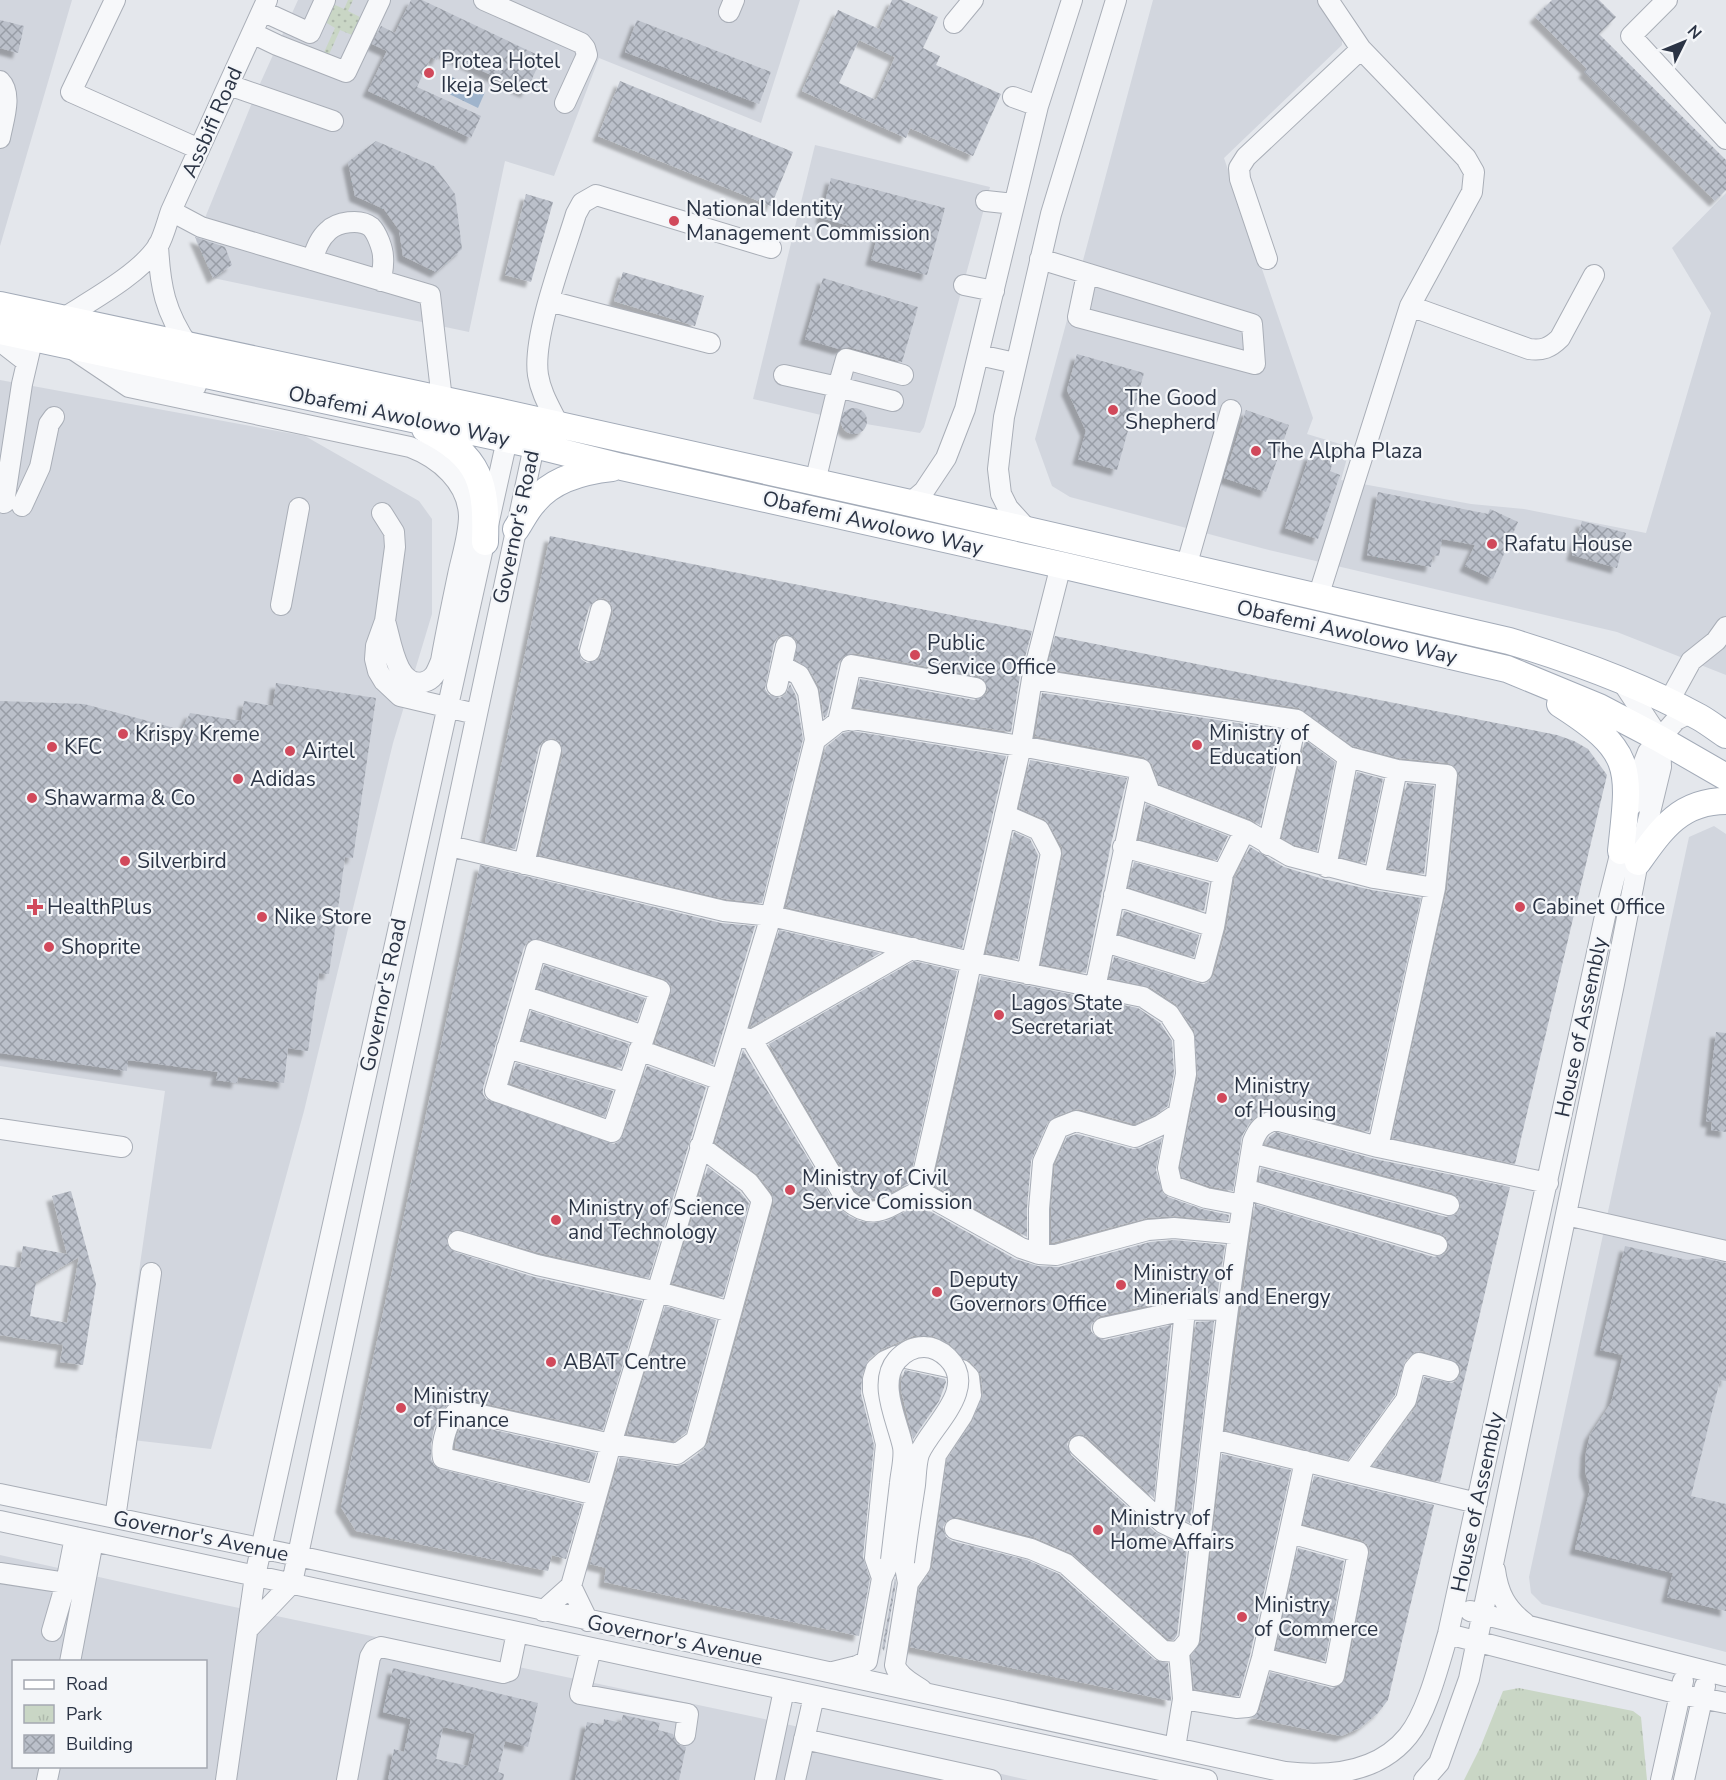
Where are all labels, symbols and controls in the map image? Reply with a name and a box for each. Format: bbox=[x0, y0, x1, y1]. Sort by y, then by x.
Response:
north arrow bbox=[1654, 12, 1714, 72]
text: N bbox=[1682, 21, 1706, 44]
place label: Protea Hotel Ikeja Select bbox=[441, 47, 561, 99]
street label: Assbifi Road bbox=[175, 62, 249, 182]
marker: Protea Hotel Ikeja Select bbox=[422, 66, 436, 80]
place label: National Identity Management Commission bbox=[686, 195, 930, 247]
marker: National Identity Management Commission bbox=[667, 214, 681, 228]
street label: Obafemi Awolowo Way bbox=[286, 379, 512, 453]
place label: The Good Shepherd bbox=[1125, 384, 1217, 436]
marker: The Good Shepherd bbox=[1106, 403, 1120, 417]
place label: The Alpha Plaza bbox=[1268, 437, 1423, 465]
marker: The Alpha Plaza bbox=[1249, 444, 1263, 458]
street label: Governor's Road bbox=[486, 448, 546, 606]
street label: Obafemi Awolowo Way bbox=[760, 484, 986, 562]
place label: Rafatu House bbox=[1504, 530, 1632, 558]
marker: Rafatu House bbox=[1485, 537, 1499, 551]
street label: Obafemi Awolowo Way bbox=[1234, 593, 1460, 671]
place label: Public Service Office bbox=[927, 629, 1056, 681]
marker: Public Service Office bbox=[908, 648, 922, 662]
place label: Ministry of Education bbox=[1209, 719, 1310, 771]
place label: Krispy Kreme bbox=[135, 720, 260, 748]
marker: Krispy Kreme bbox=[116, 727, 130, 741]
place label: KFC bbox=[64, 733, 102, 761]
place label: Airtel bbox=[302, 737, 356, 765]
marker: Ministry of Education bbox=[1190, 738, 1204, 752]
marker: KFC bbox=[45, 740, 59, 754]
marker: Airtel bbox=[283, 744, 297, 758]
place label: Adidas bbox=[250, 765, 316, 793]
marker: Adidas bbox=[231, 772, 245, 786]
place label: Shawarma & Co bbox=[44, 784, 196, 812]
marker: Shawarma & Co bbox=[25, 791, 39, 805]
place label: Silverbird bbox=[137, 847, 227, 875]
marker: Silverbird bbox=[118, 854, 132, 868]
place label: HealthPlus bbox=[47, 893, 152, 921]
place label: Cabinet Office bbox=[1532, 893, 1665, 921]
marker: HealthPlus bbox=[28, 900, 42, 914]
marker: Cabinet Office bbox=[1513, 900, 1527, 914]
place label: Nike Store bbox=[274, 903, 372, 931]
marker: Nike Store bbox=[255, 910, 269, 924]
street label: Governor's Road bbox=[353, 916, 413, 1074]
place label: Shoprite bbox=[61, 933, 141, 961]
street label: House of Assembly bbox=[1548, 934, 1614, 1120]
marker: Shoprite bbox=[42, 940, 56, 954]
place label: Lagos State Secretariat bbox=[1011, 989, 1123, 1041]
marker: Lagos State Secretariat bbox=[992, 1008, 1006, 1022]
place label: Ministry of Housing bbox=[1234, 1072, 1337, 1124]
marker: Ministry of Housing bbox=[1215, 1091, 1229, 1105]
place label: Ministry of Civil Service Comission bbox=[802, 1164, 973, 1216]
marker: Ministry of Civil Service Comission bbox=[783, 1183, 797, 1197]
place label: Ministry of Science and Technology bbox=[568, 1194, 745, 1246]
marker: Ministry of Science and Technology bbox=[549, 1213, 563, 1227]
place label: Ministry of Minerials and Energy bbox=[1133, 1259, 1331, 1311]
place label: Deputy Governors Office bbox=[949, 1266, 1107, 1318]
marker: Ministry of Minerials and Energy bbox=[1114, 1278, 1128, 1292]
marker: Deputy Governors Office bbox=[930, 1285, 944, 1299]
place label: ABAT Centre bbox=[563, 1348, 687, 1376]
marker: ABAT Centre bbox=[544, 1355, 558, 1369]
place label: Ministry of Finance bbox=[413, 1382, 509, 1434]
marker: Ministry of Finance bbox=[394, 1401, 408, 1415]
street label: House of Assembly bbox=[1444, 1409, 1510, 1595]
street label: Governor's Avenue bbox=[111, 1504, 291, 1568]
place label: Ministry of Home Affairs bbox=[1110, 1504, 1234, 1556]
marker: Ministry of Home Affairs bbox=[1091, 1523, 1105, 1537]
place label: Ministry of Commerce bbox=[1254, 1591, 1378, 1643]
street label: Governor's Avenue bbox=[585, 1608, 765, 1672]
marker: Ministry of Commerce bbox=[1235, 1610, 1249, 1624]
legend bbox=[12, 1660, 207, 1768]
text: Road bbox=[66, 1672, 108, 1696]
text: Park bbox=[66, 1702, 103, 1726]
text: Building bbox=[66, 1732, 133, 1756]

